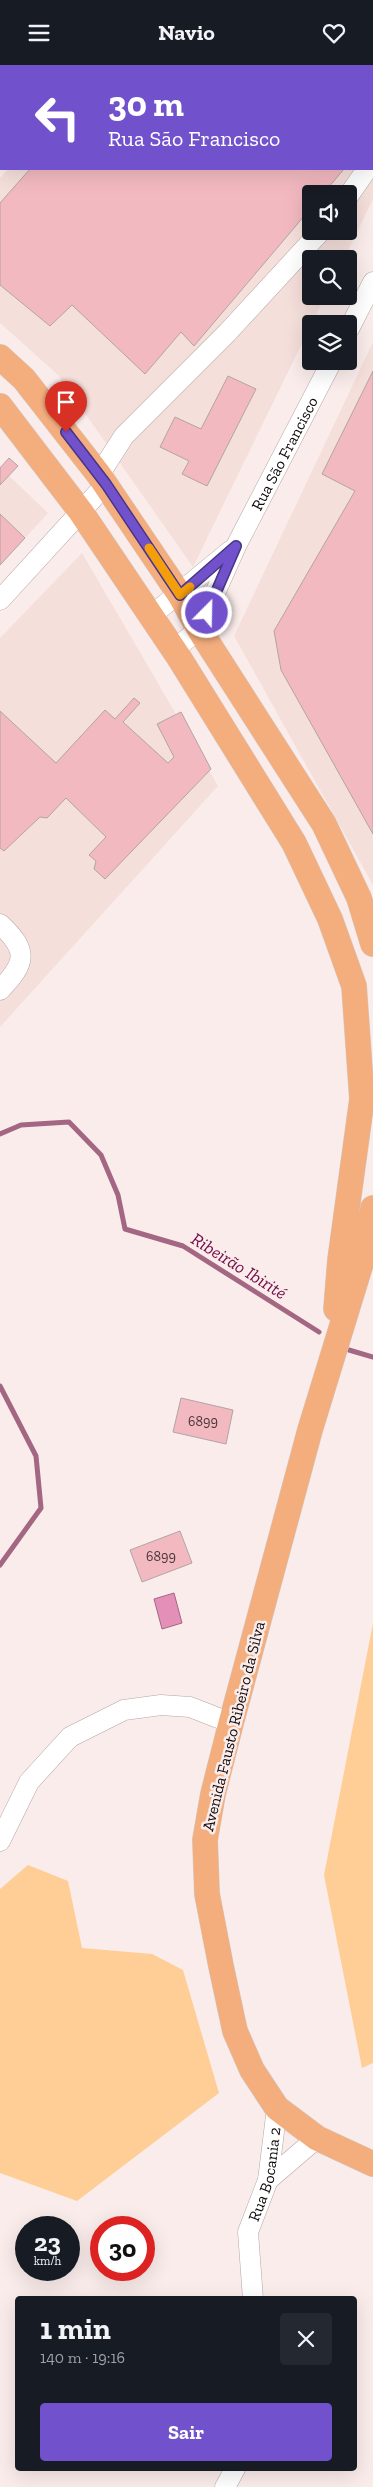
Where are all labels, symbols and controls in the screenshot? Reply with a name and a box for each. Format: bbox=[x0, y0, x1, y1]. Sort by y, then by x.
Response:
icon: menu bbox=[25, 19, 53, 47]
text: Navio bbox=[158, 19, 215, 46]
icon: heart bbox=[320, 19, 348, 47]
text: 30 m bbox=[108, 83, 184, 125]
icon: left bbox=[25, 85, 90, 150]
text: Rua São Francisco bbox=[108, 125, 280, 152]
map controls bbox=[302, 185, 357, 370]
button: sound bbox=[302, 185, 357, 240]
button: search bbox=[302, 250, 357, 305]
button: layers bbox=[302, 315, 357, 370]
pin bbox=[45, 381, 87, 432]
icon: arrive bbox=[52, 388, 80, 416]
street label: Rua São Francisco bbox=[247, 393, 322, 514]
position arrow bbox=[180, 586, 232, 638]
water label: Ribeirão Ibirité bbox=[187, 1228, 291, 1304]
house number: 6899 bbox=[188, 1413, 218, 1430]
house number: 6899 bbox=[146, 1548, 176, 1565]
street label: Avenida Fausto Ribeiro da Silva bbox=[198, 1619, 269, 1833]
street label: Rua Bocania 2 bbox=[244, 2126, 285, 2224]
speed limit sign: 30 bbox=[90, 2216, 155, 2281]
text: 23 bbox=[34, 2227, 61, 2257]
text: km/h bbox=[34, 2254, 61, 2268]
text: 1 min bbox=[40, 2311, 111, 2347]
button: close bbox=[280, 2313, 332, 2365]
text: 140 m · 19:16 bbox=[40, 2348, 125, 2367]
button: Sair bbox=[40, 2403, 332, 2461]

